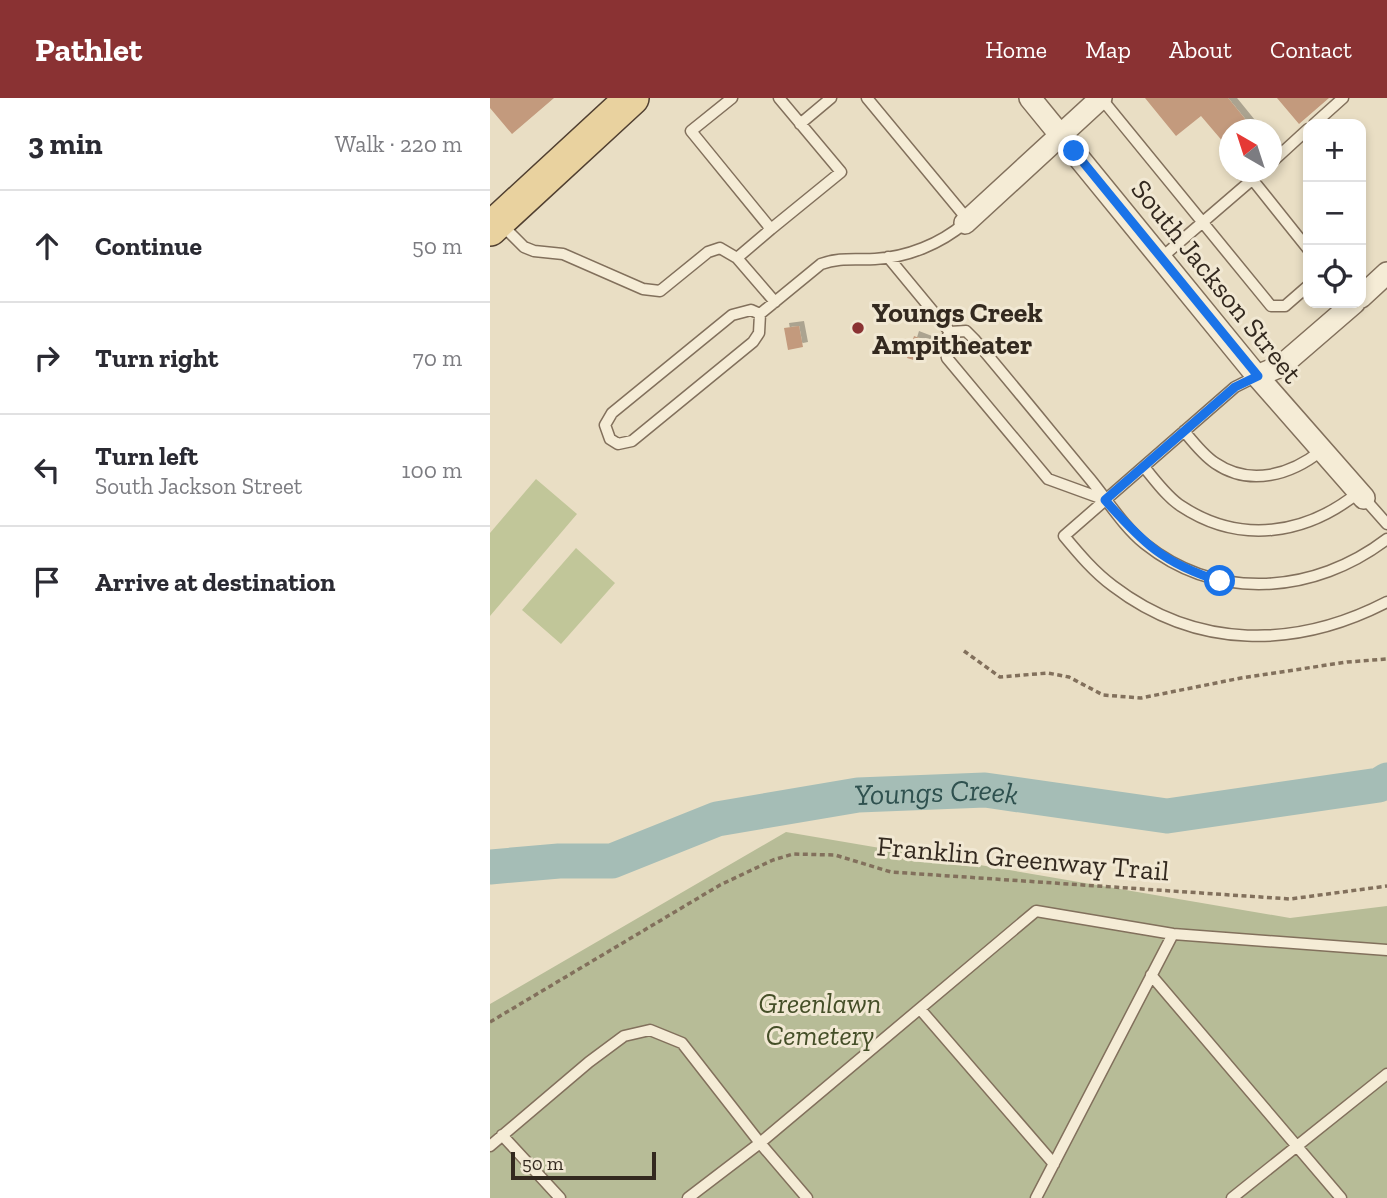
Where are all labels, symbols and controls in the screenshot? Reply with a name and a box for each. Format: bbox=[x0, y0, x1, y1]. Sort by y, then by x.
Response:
text: Pathlet bbox=[35, 30, 142, 69]
text: Home bbox=[985, 35, 1047, 64]
text: Map bbox=[1085, 35, 1131, 64]
text: About bbox=[1169, 35, 1232, 64]
text: Contact bbox=[1270, 35, 1352, 64]
north arrow bbox=[1219, 119, 1282, 182]
map controls bbox=[1303, 119, 1366, 308]
button: + bbox=[1303, 119, 1366, 182]
text: 3 min bbox=[28, 126, 103, 162]
text: Walk · 220 m bbox=[335, 130, 462, 158]
route end bbox=[1058, 135, 1089, 166]
street label: South Jackson Street bbox=[1124, 173, 1309, 390]
button: − bbox=[1303, 182, 1366, 245]
icon: ahead bbox=[28, 227, 66, 265]
text: Continue bbox=[95, 230, 202, 262]
text: 50 m bbox=[412, 232, 462, 260]
button: locate bbox=[1303, 245, 1366, 308]
place label: Youngs Creek Ampitheater bbox=[872, 296, 1043, 361]
marker: Youngs Creek Ampitheater bbox=[850, 320, 866, 336]
icon: right bbox=[28, 339, 66, 377]
text: Turn right bbox=[95, 342, 218, 374]
text: 70 m bbox=[413, 344, 462, 372]
text: Turn left bbox=[95, 440, 198, 472]
icon: left bbox=[28, 451, 66, 489]
text: 100 m bbox=[402, 456, 462, 484]
text: South Jackson Street bbox=[95, 472, 302, 500]
icon: arrive bbox=[28, 563, 66, 601]
route start bbox=[1204, 565, 1235, 596]
text: Arrive at destination bbox=[95, 566, 335, 598]
water label: Youngs Creek bbox=[854, 771, 1021, 813]
street label: Franklin Greenway Trail bbox=[875, 829, 1171, 888]
park label: Greenlawn Cemetery bbox=[759, 987, 881, 1052]
scale bar bbox=[511, 1149, 656, 1181]
text: 50 m bbox=[522, 1152, 563, 1175]

